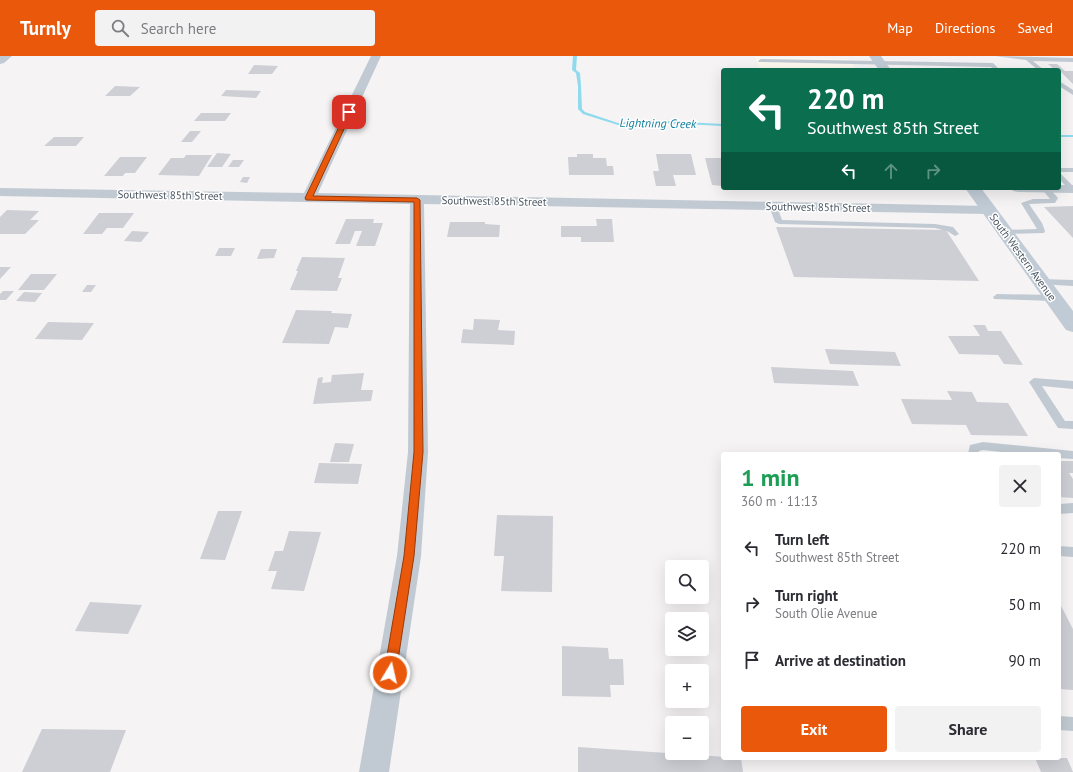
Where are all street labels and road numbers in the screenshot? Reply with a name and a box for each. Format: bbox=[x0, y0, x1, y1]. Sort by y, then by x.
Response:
street label: Southwest 85th Street bbox=[117, 187, 223, 203]
street label: Southwest 85th Street bbox=[441, 193, 547, 209]
street label: Southwest 85th Street bbox=[765, 199, 871, 215]
street label: South Western Avenue bbox=[987, 210, 1060, 304]

